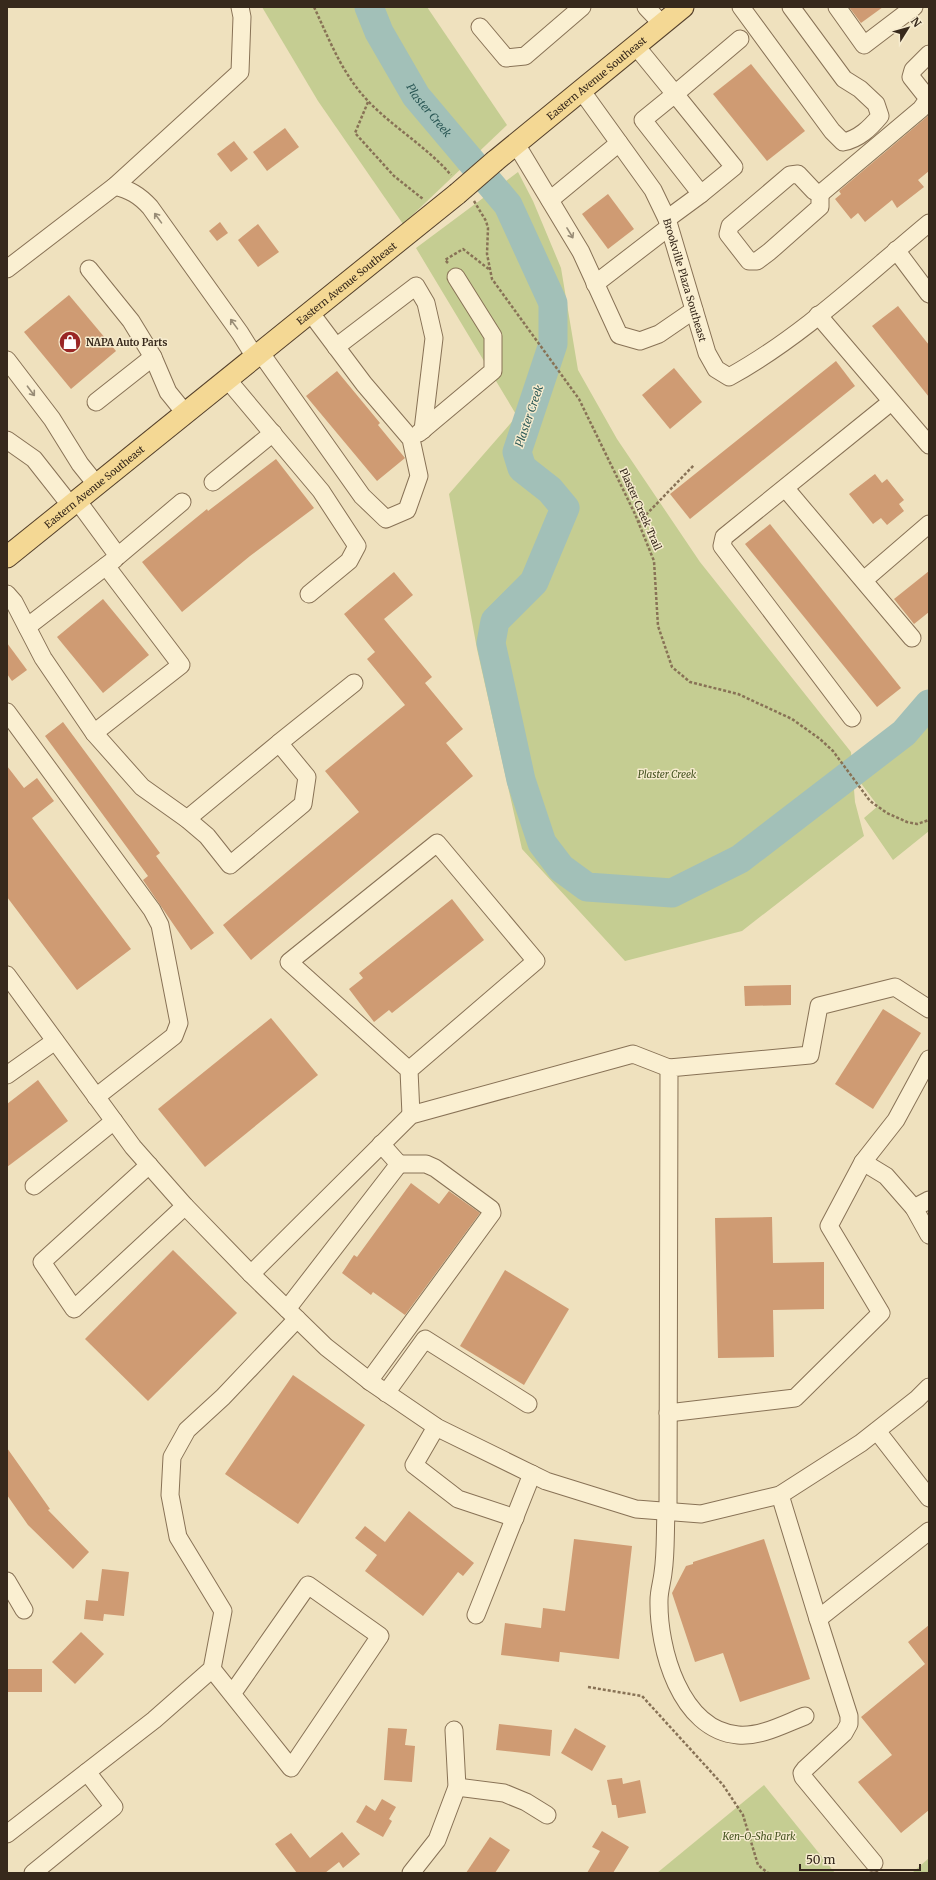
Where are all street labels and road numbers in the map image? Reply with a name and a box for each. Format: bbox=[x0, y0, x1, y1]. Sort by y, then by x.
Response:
street label: Eastern Avenue Southeast bbox=[544, 34, 649, 123]
street label: Brookville Plaza Southeast bbox=[660, 217, 709, 343]
street label: Eastern Avenue Southeast bbox=[294, 239, 399, 328]
street label: Eastern Avenue Southeast bbox=[42, 443, 147, 531]
street label: Plaster Creek Trail bbox=[617, 466, 664, 552]

